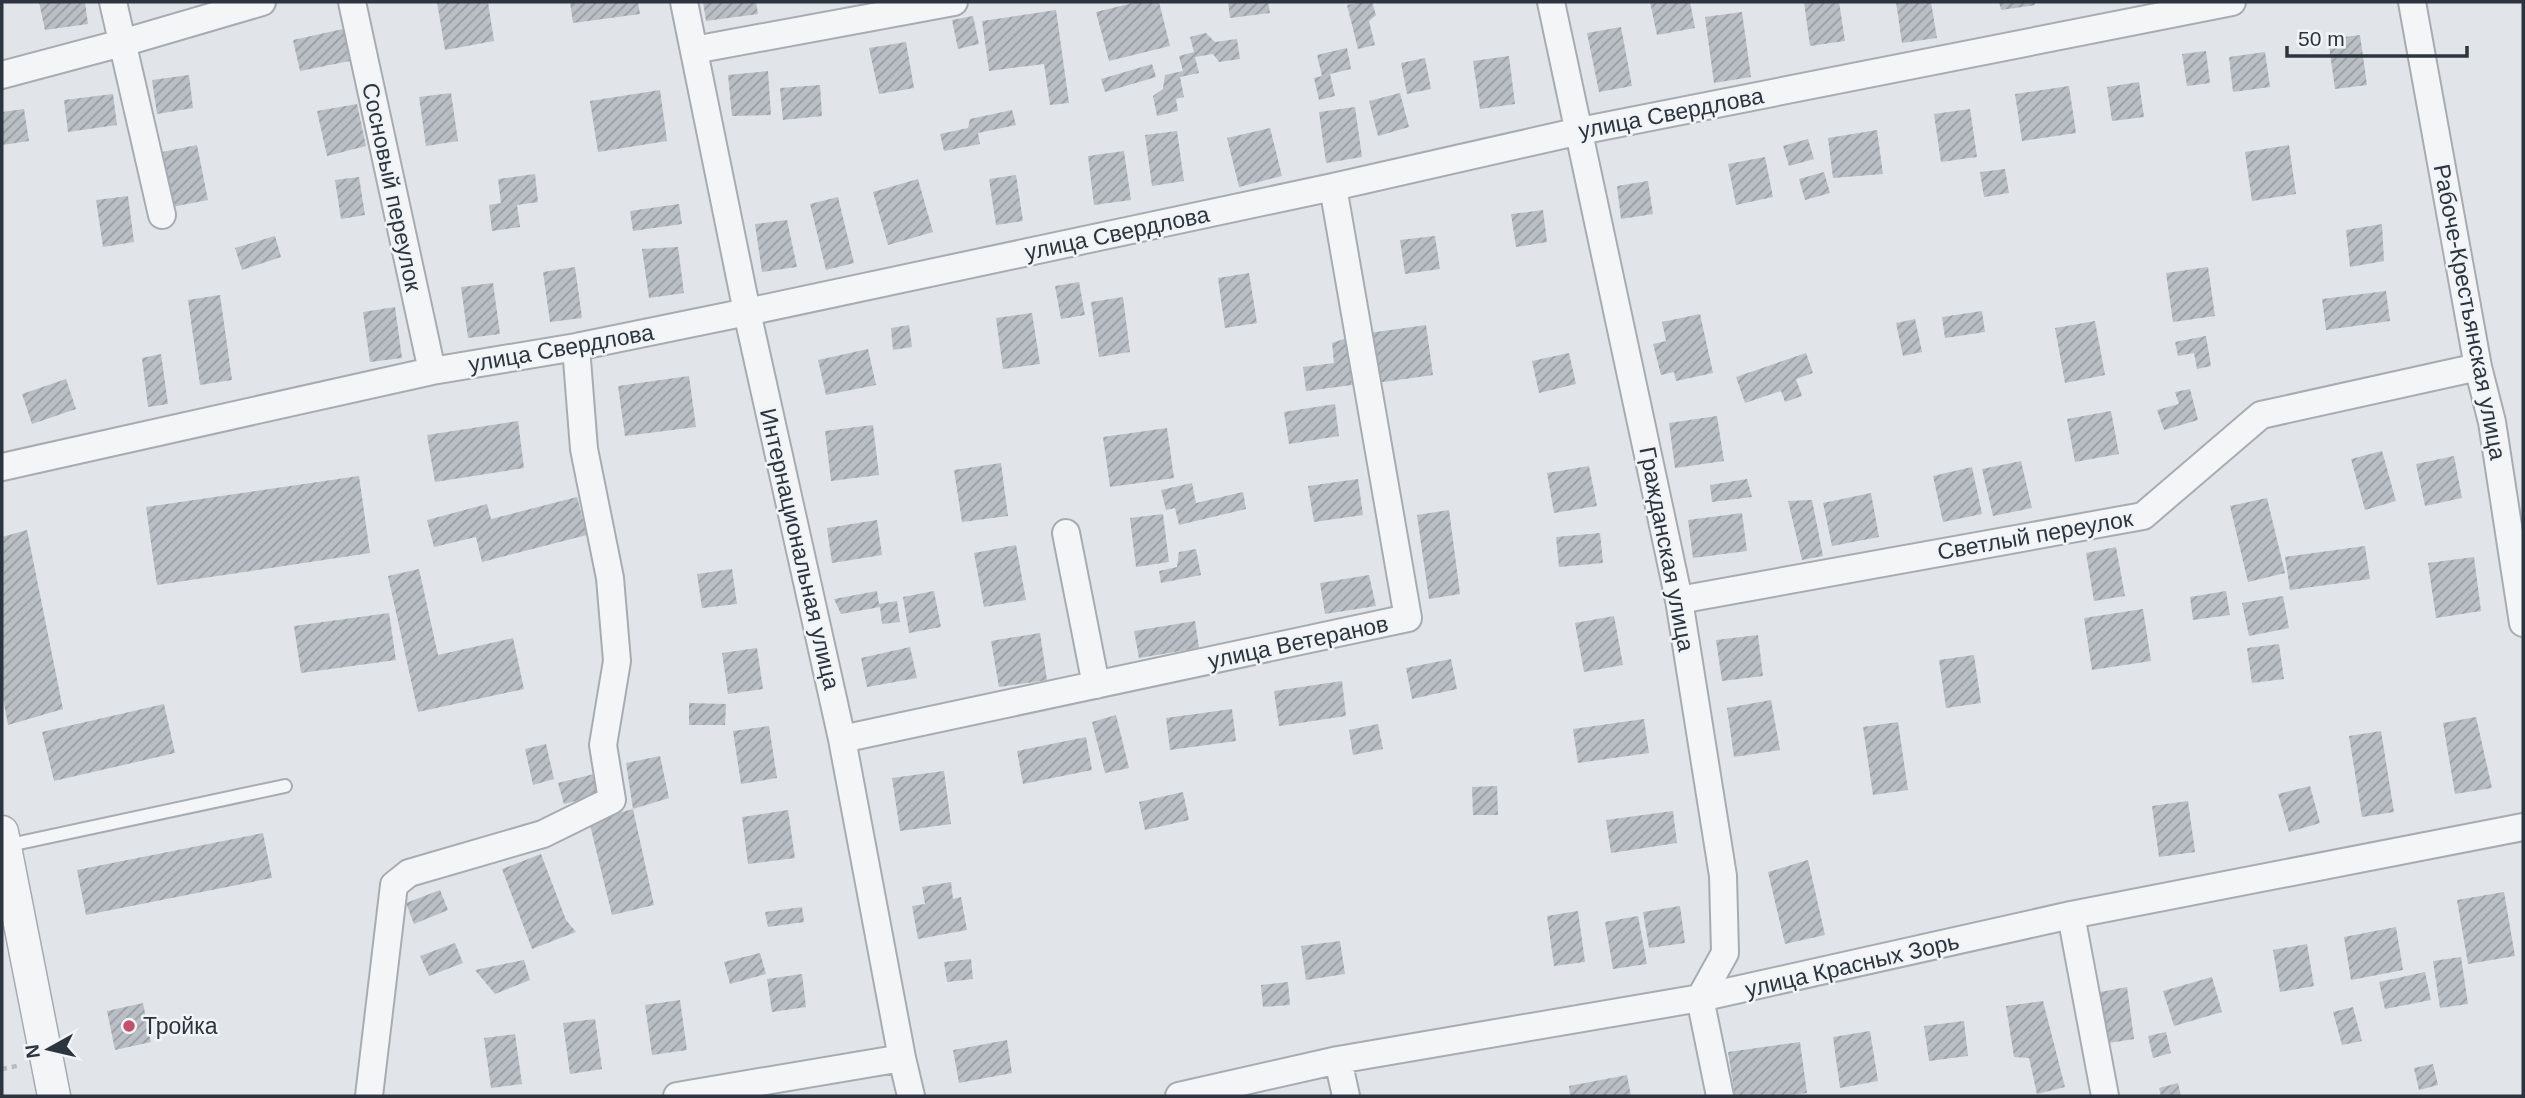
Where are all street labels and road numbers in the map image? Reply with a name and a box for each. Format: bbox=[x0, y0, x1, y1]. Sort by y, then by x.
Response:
street label: Сосновый переулок bbox=[357, 80, 427, 295]
street label: улица Свердлова bbox=[1576, 82, 1766, 144]
street label: Рабоче-Крестьянская улица bbox=[2429, 162, 2511, 462]
street label: улица Свердлова bbox=[1022, 201, 1212, 265]
street label: улица Свердлова bbox=[466, 319, 656, 377]
street label: Интернациональная улица bbox=[755, 406, 845, 692]
street label: Гражданская улица bbox=[1634, 444, 1700, 654]
street label: Светлый переулок bbox=[1935, 505, 2136, 565]
street label: улица Ветеранов bbox=[1206, 610, 1390, 674]
street label: улица Красных Зорь bbox=[1743, 928, 1961, 1002]

